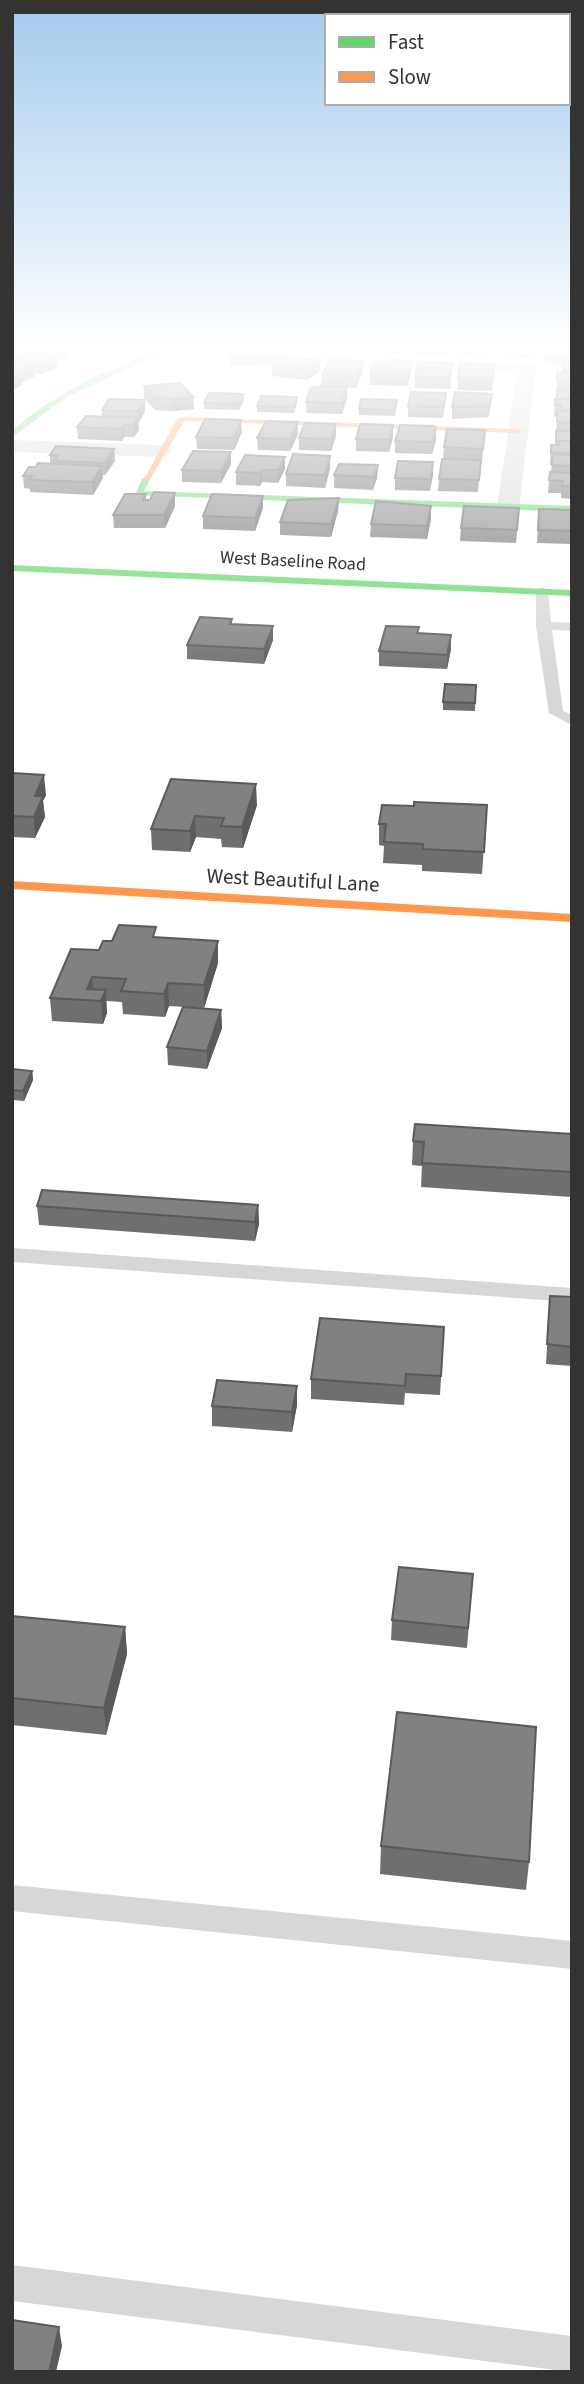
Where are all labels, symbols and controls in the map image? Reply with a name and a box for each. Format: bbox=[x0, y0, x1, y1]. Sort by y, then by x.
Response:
legend bbox=[325, 14, 570, 105]
text: Fast bbox=[388, 27, 424, 57]
text: Slow bbox=[388, 62, 431, 92]
street label: West Baseline Road bbox=[219, 545, 367, 577]
street label: West Beautiful Lane bbox=[206, 860, 380, 900]

